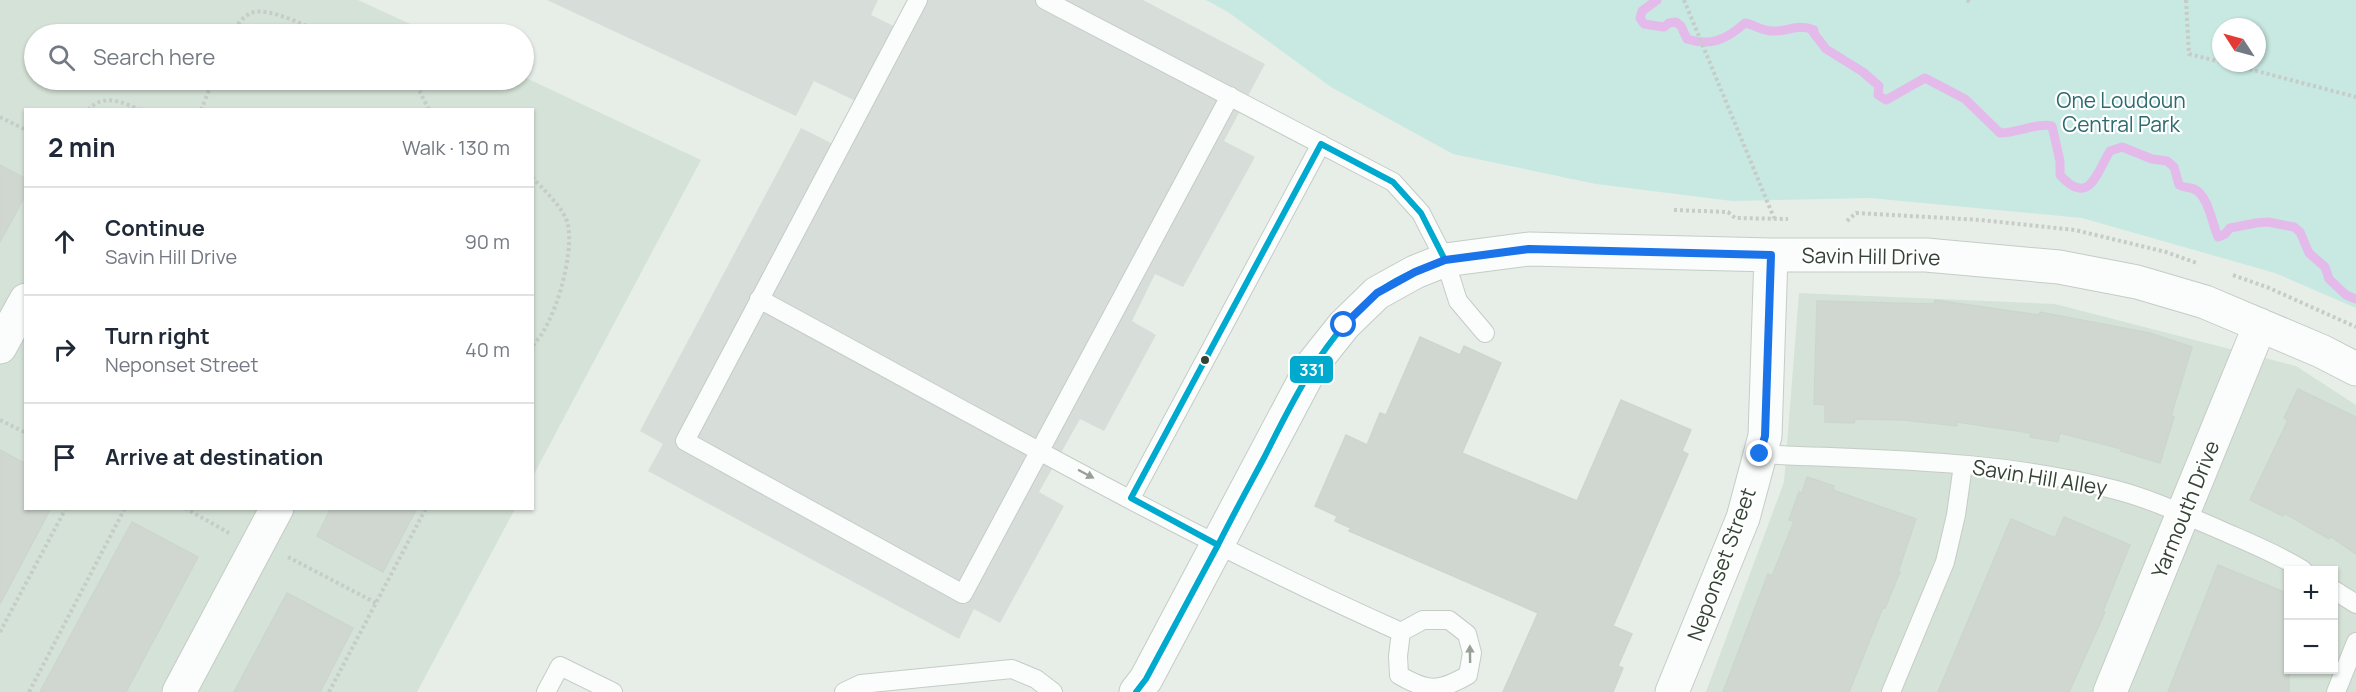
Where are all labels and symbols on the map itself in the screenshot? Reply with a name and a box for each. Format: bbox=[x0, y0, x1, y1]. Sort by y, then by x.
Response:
north arrow bbox=[2212, 18, 2266, 72]
park label: One Loudoun Central Park bbox=[2056, 86, 2186, 138]
street label: Savin Hill Drive bbox=[1801, 241, 1941, 271]
route start bbox=[1330, 311, 1356, 337]
unlabelled marker bbox=[1199, 354, 1211, 366]
line badge: 331 bbox=[1289, 355, 1334, 384]
text: 331 bbox=[1299, 359, 1325, 381]
street label: Yarmouth Drive bbox=[2145, 436, 2225, 582]
route end bbox=[1746, 440, 1772, 466]
street label: Savin Hill Alley bbox=[1971, 453, 2109, 501]
one-way arrow bbox=[1078, 469, 1095, 479]
street label: Neponset Street bbox=[1680, 483, 1762, 645]
one-way arrow bbox=[1465, 644, 1475, 663]

